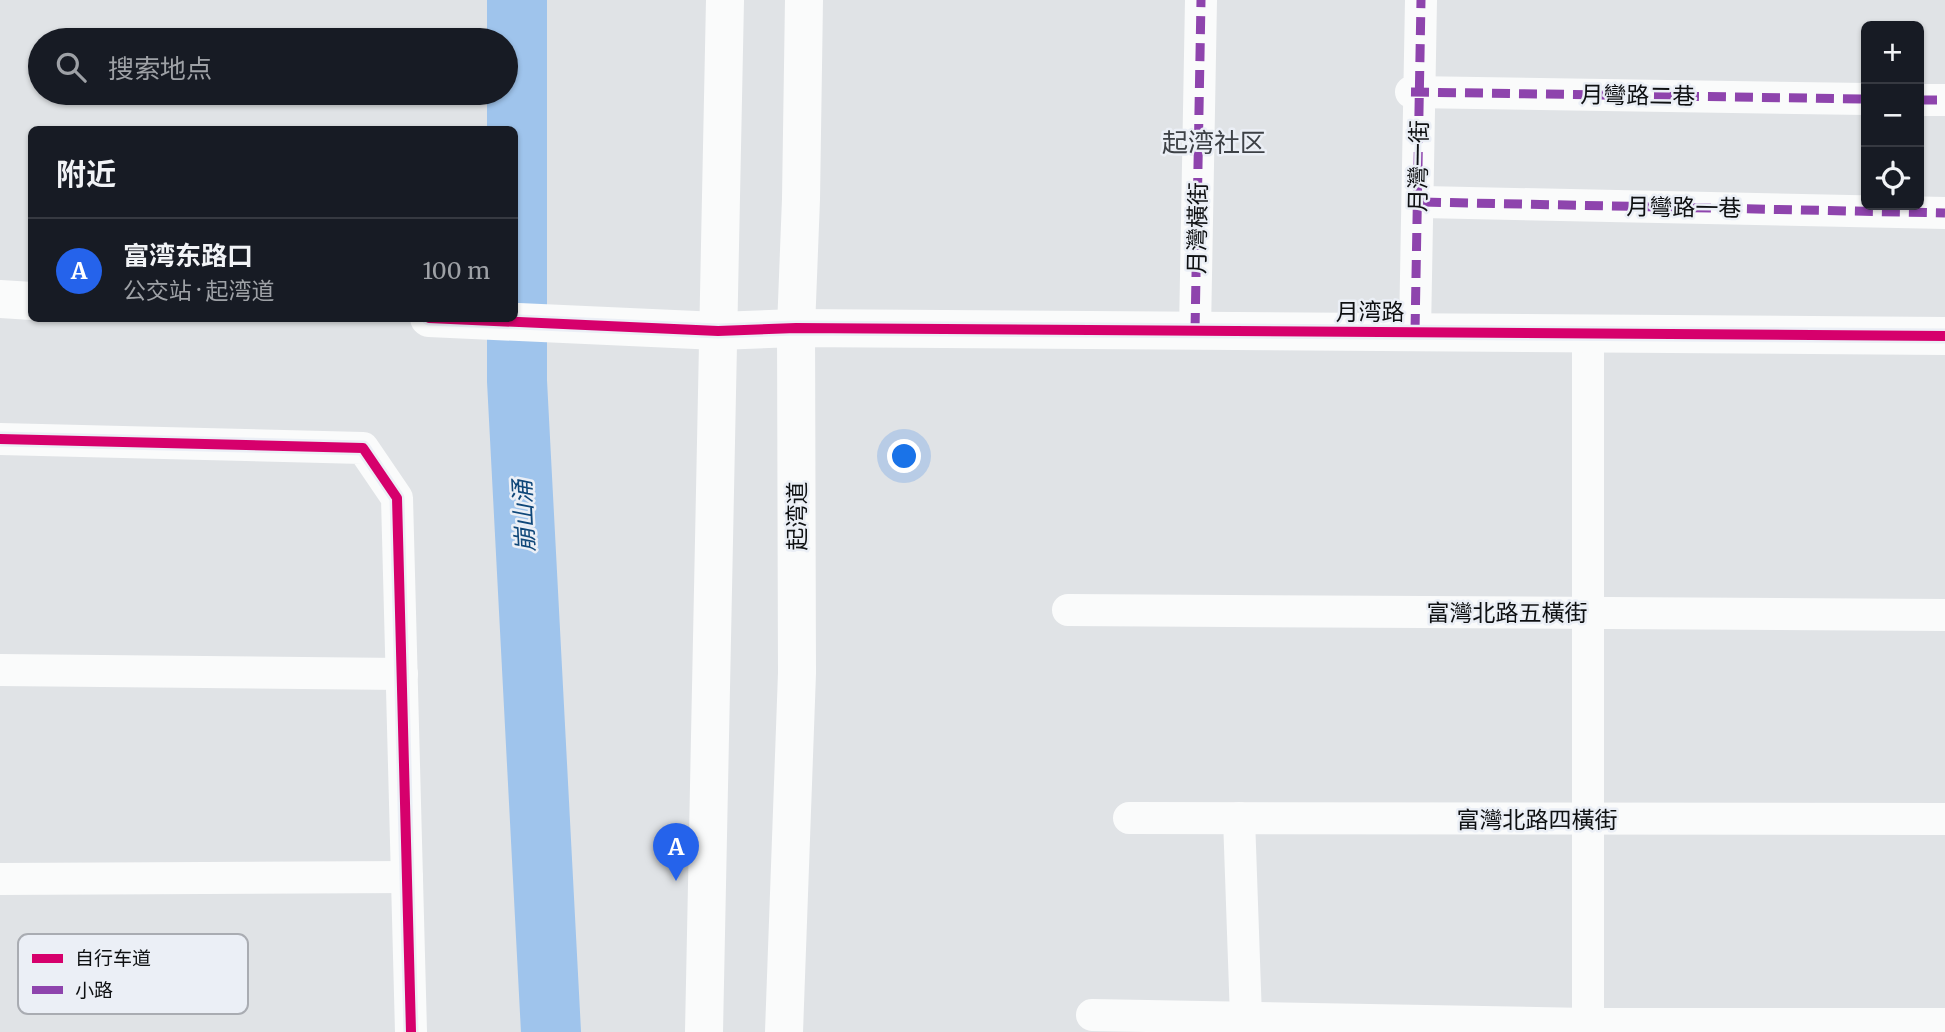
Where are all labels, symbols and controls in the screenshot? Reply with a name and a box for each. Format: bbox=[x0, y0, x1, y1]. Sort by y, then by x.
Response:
map controls bbox=[1861, 21, 1924, 210]
button: + bbox=[1861, 21, 1924, 84]
search box bbox=[28, 28, 518, 105]
icon: search bbox=[52, 48, 90, 86]
text: 搜索地点 bbox=[108, 52, 212, 85]
street label: 月彎路二巷 bbox=[1580, 79, 1696, 111]
button: − bbox=[1861, 84, 1924, 147]
street label: 月灣一街 bbox=[1403, 120, 1433, 212]
district label: 起湾社区 bbox=[1162, 126, 1266, 159]
button: locate bbox=[1861, 147, 1924, 210]
text: 附近 bbox=[56, 155, 116, 193]
street label: 月灣橫街 bbox=[1182, 182, 1212, 274]
street label: 月彎路一巷 bbox=[1626, 191, 1742, 223]
text: 富湾东路口 bbox=[123, 239, 253, 272]
text: A bbox=[71, 256, 87, 285]
text: 100 m bbox=[422, 256, 490, 285]
text: 公交站 · 起湾道 bbox=[123, 276, 275, 305]
street label: 月湾路 bbox=[1336, 297, 1405, 326]
your location bbox=[887, 439, 921, 473]
water label: 崩山涌 bbox=[506, 476, 541, 553]
street label: 起湾道 bbox=[782, 482, 811, 551]
street label: 富灣北路五橫街 bbox=[1427, 598, 1588, 627]
street label: 富灣北路四橫街 bbox=[1457, 805, 1618, 834]
pin: A bbox=[653, 823, 699, 881]
legend bbox=[18, 934, 248, 1014]
text: 自行车道 bbox=[75, 946, 151, 970]
text: 小路 bbox=[75, 978, 113, 1002]

